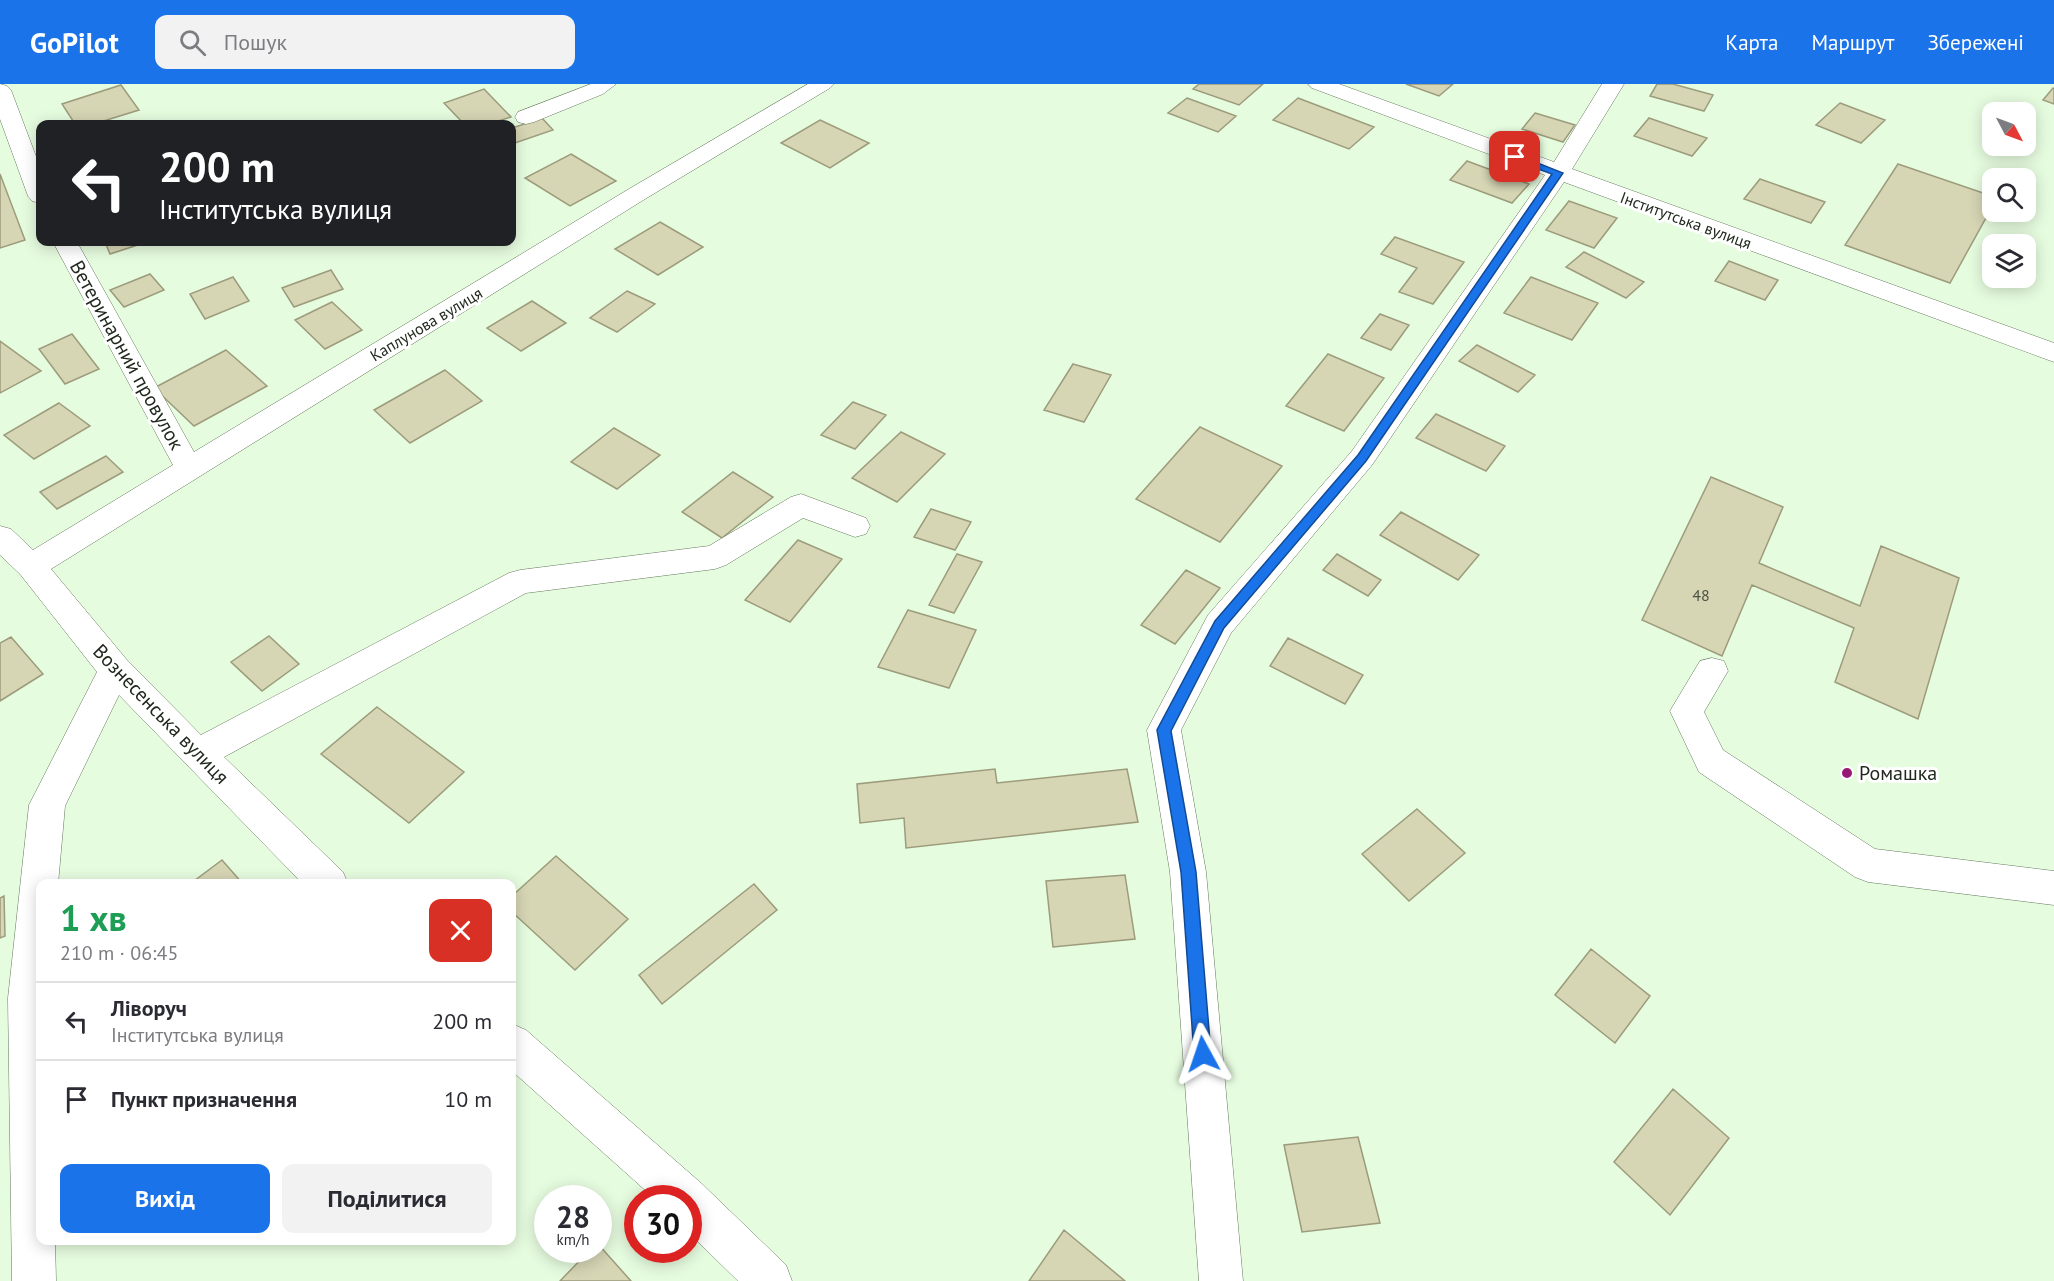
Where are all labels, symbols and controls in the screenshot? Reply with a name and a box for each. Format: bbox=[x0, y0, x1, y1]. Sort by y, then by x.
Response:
search box bbox=[155, 15, 575, 69]
text: GoPilot bbox=[30, 24, 119, 61]
icon: search bbox=[176, 26, 209, 59]
text: Пошук bbox=[224, 28, 287, 56]
text: Карта bbox=[1725, 29, 1778, 56]
text: Маршрут bbox=[1811, 29, 1894, 56]
text: Збережені bbox=[1927, 29, 2024, 56]
north arrow bbox=[1982, 102, 2036, 156]
map controls bbox=[1982, 102, 2036, 288]
pin bbox=[1489, 131, 1540, 182]
text: 200 m bbox=[159, 139, 275, 194]
icon: arrive bbox=[1498, 140, 1531, 173]
icon: left bbox=[60, 144, 138, 222]
button: search bbox=[1982, 168, 2036, 222]
street label: Інститутська вулиця bbox=[1618, 187, 1754, 253]
text: Інститутська вулиця bbox=[159, 192, 392, 226]
button: layers bbox=[1982, 234, 2036, 288]
street label: Ветеринарний провулок bbox=[64, 256, 190, 455]
street label: Каплунова вулиця bbox=[366, 283, 486, 365]
house number: 48 bbox=[1692, 585, 1710, 605]
street label: Вознесенська вулиця bbox=[87, 638, 235, 790]
place label: Ромашка bbox=[1859, 760, 1937, 786]
marker: Ромашка bbox=[1840, 766, 1854, 780]
text: 1 хв bbox=[60, 894, 127, 941]
button: close bbox=[429, 899, 492, 962]
text: 210 m · 06:45 bbox=[60, 940, 178, 966]
text: Ліворуч bbox=[111, 994, 187, 1022]
icon: left bbox=[60, 1005, 93, 1038]
text: 200 m bbox=[432, 1007, 492, 1035]
text: Інститутська вулиця bbox=[111, 1022, 284, 1048]
position arrow bbox=[1171, 1022, 1235, 1086]
icon: arrive bbox=[60, 1083, 93, 1116]
text: Пункт призначення bbox=[111, 1085, 297, 1113]
text: 10 m bbox=[444, 1085, 492, 1113]
button: Вихід bbox=[60, 1164, 270, 1233]
button: Поділитися bbox=[282, 1164, 492, 1233]
speed limit sign: 30 bbox=[624, 1185, 702, 1263]
text: 28 bbox=[556, 1197, 590, 1236]
text: km/h bbox=[557, 1230, 589, 1249]

